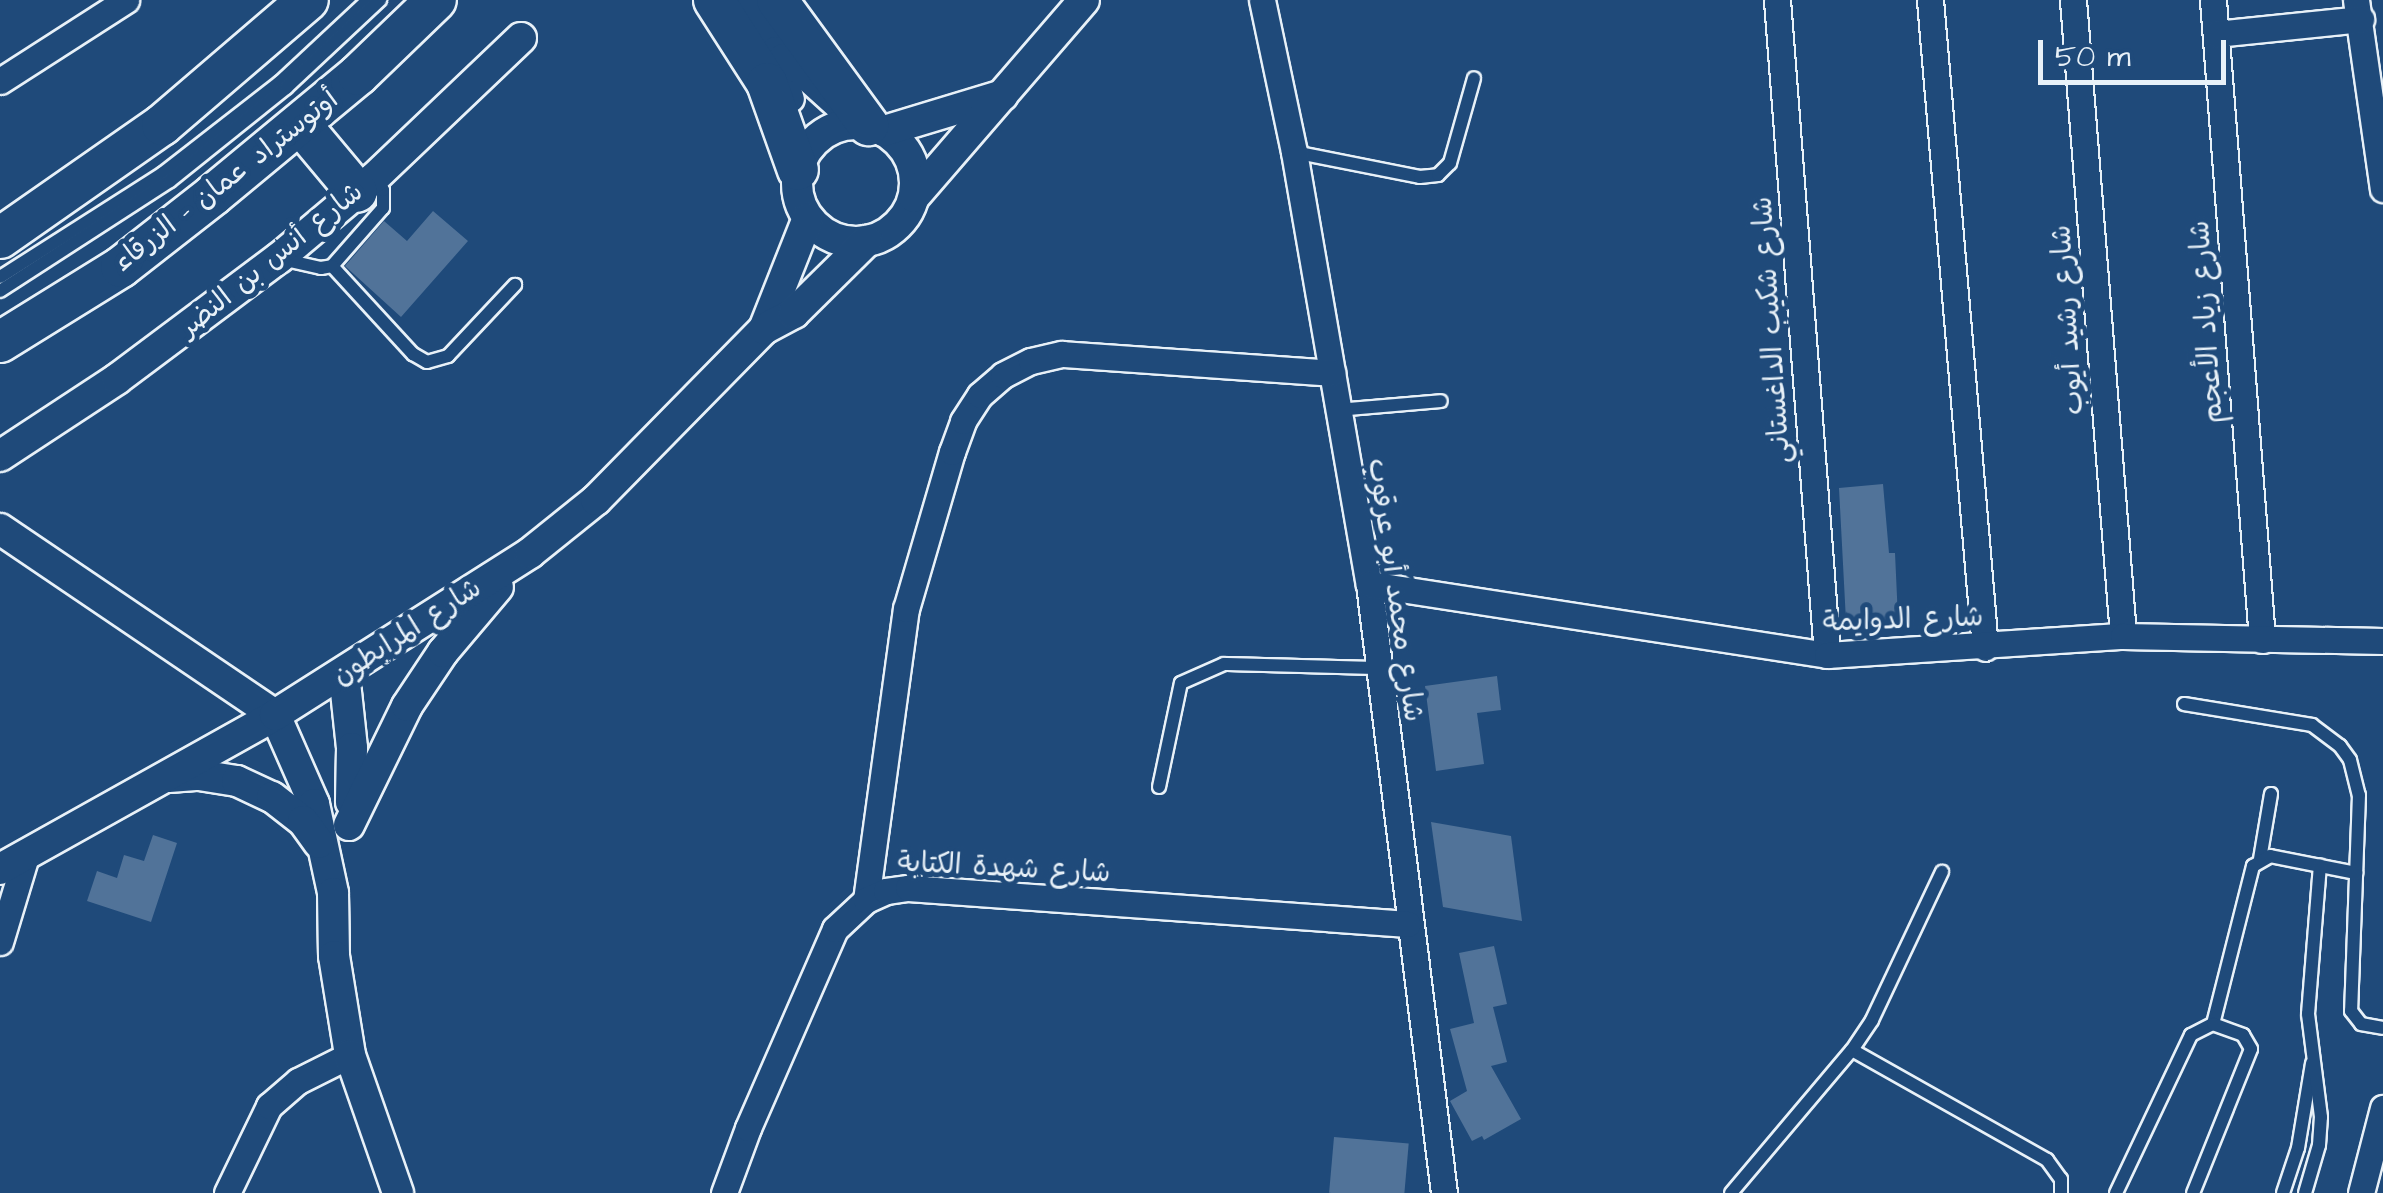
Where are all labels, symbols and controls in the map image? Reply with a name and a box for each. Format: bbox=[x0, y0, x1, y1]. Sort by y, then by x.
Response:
scale bar bbox=[2043, 20, 2230, 82]
text: 50 m bbox=[2055, 36, 2131, 78]
street label: أوتوستراد عمان - الزرقاء bbox=[107, 83, 345, 279]
street label: شارع أنس بن النضر bbox=[172, 175, 370, 345]
street label: شارع شكيب الداغستاني bbox=[1746, 195, 1798, 465]
street label: شارع زياد الأعجم bbox=[2183, 219, 2231, 425]
street label: شارع رشيد أيوب bbox=[2045, 224, 2091, 416]
street label: شارع محمد أبو عرقوب bbox=[1360, 456, 1430, 724]
street label: شارع المرابطون bbox=[326, 571, 488, 693]
street label: شارع الدوايمة bbox=[1822, 600, 1984, 640]
street label: شارع شهدة الكتابة bbox=[897, 846, 1111, 890]

